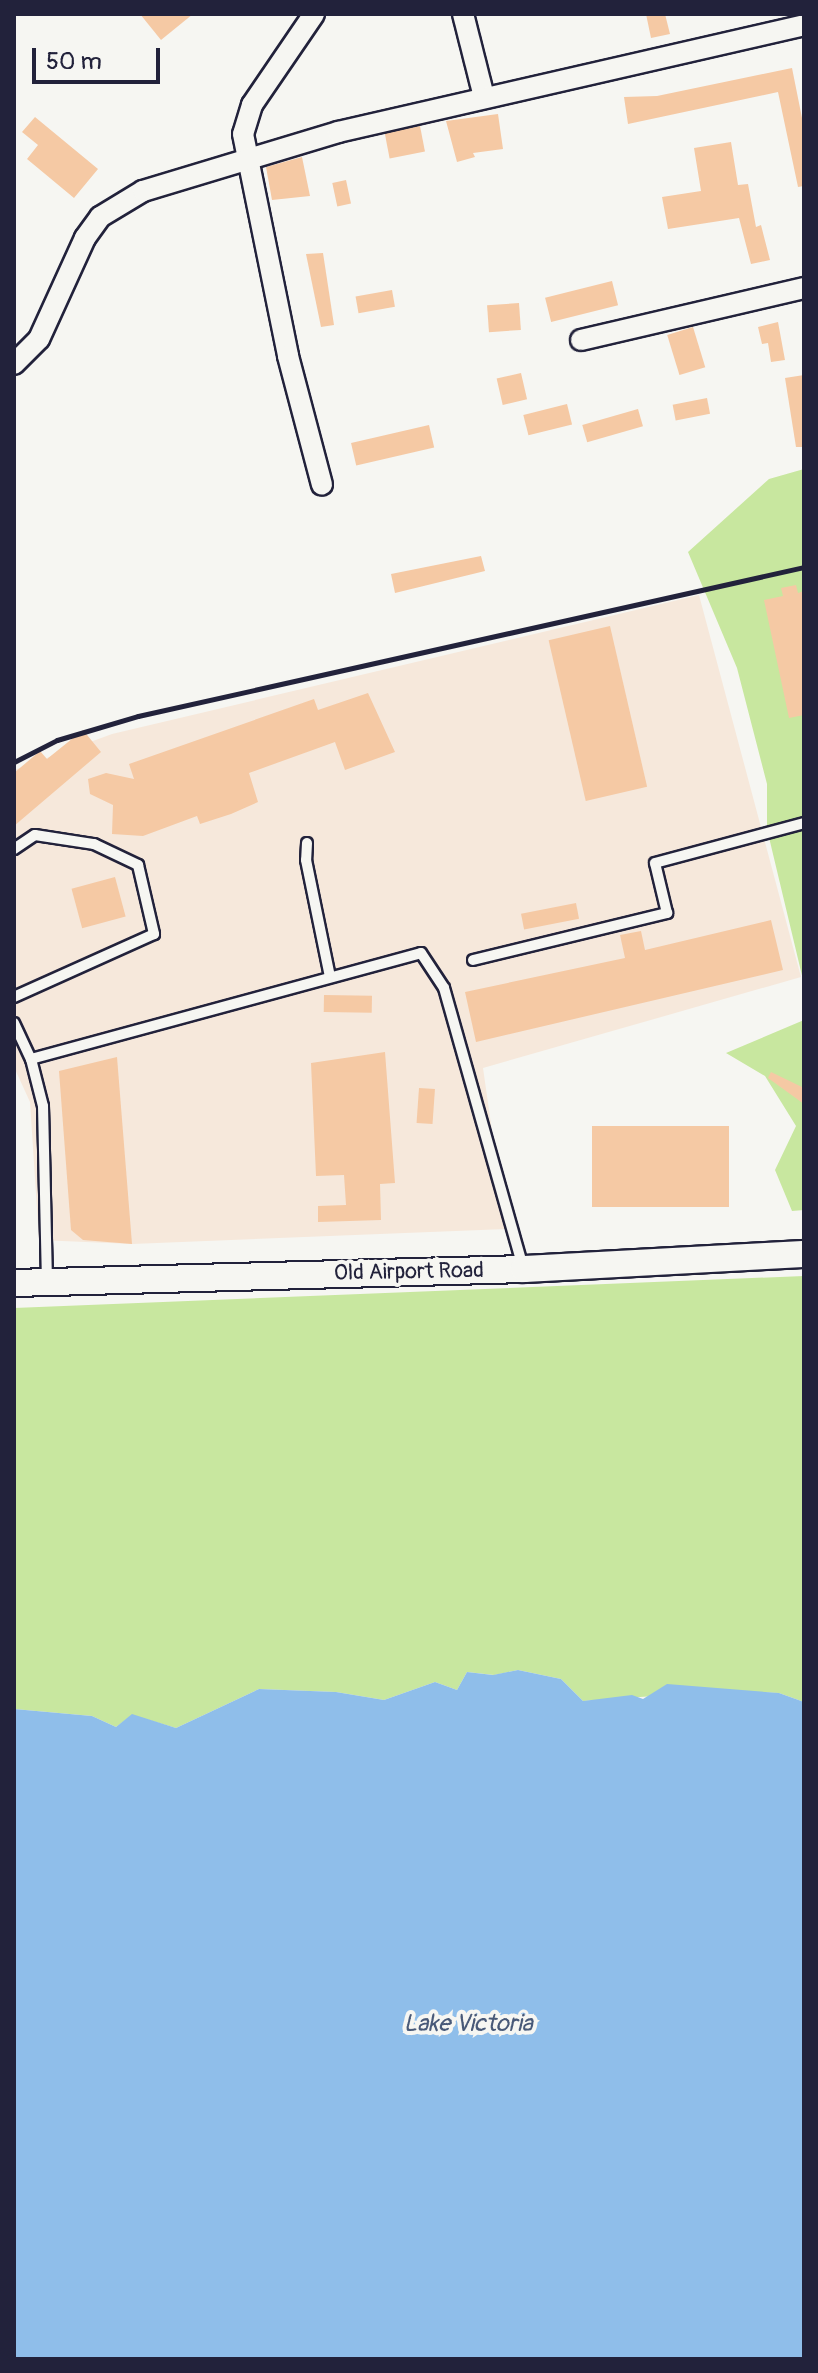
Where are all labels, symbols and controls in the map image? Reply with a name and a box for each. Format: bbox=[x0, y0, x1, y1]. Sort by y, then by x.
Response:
scale bar bbox=[36, 32, 164, 82]
text: 50 m bbox=[46, 47, 102, 76]
street label: Old Airport Road bbox=[334, 1257, 484, 1287]
water label: Lake Victoria bbox=[403, 2010, 533, 2038]

